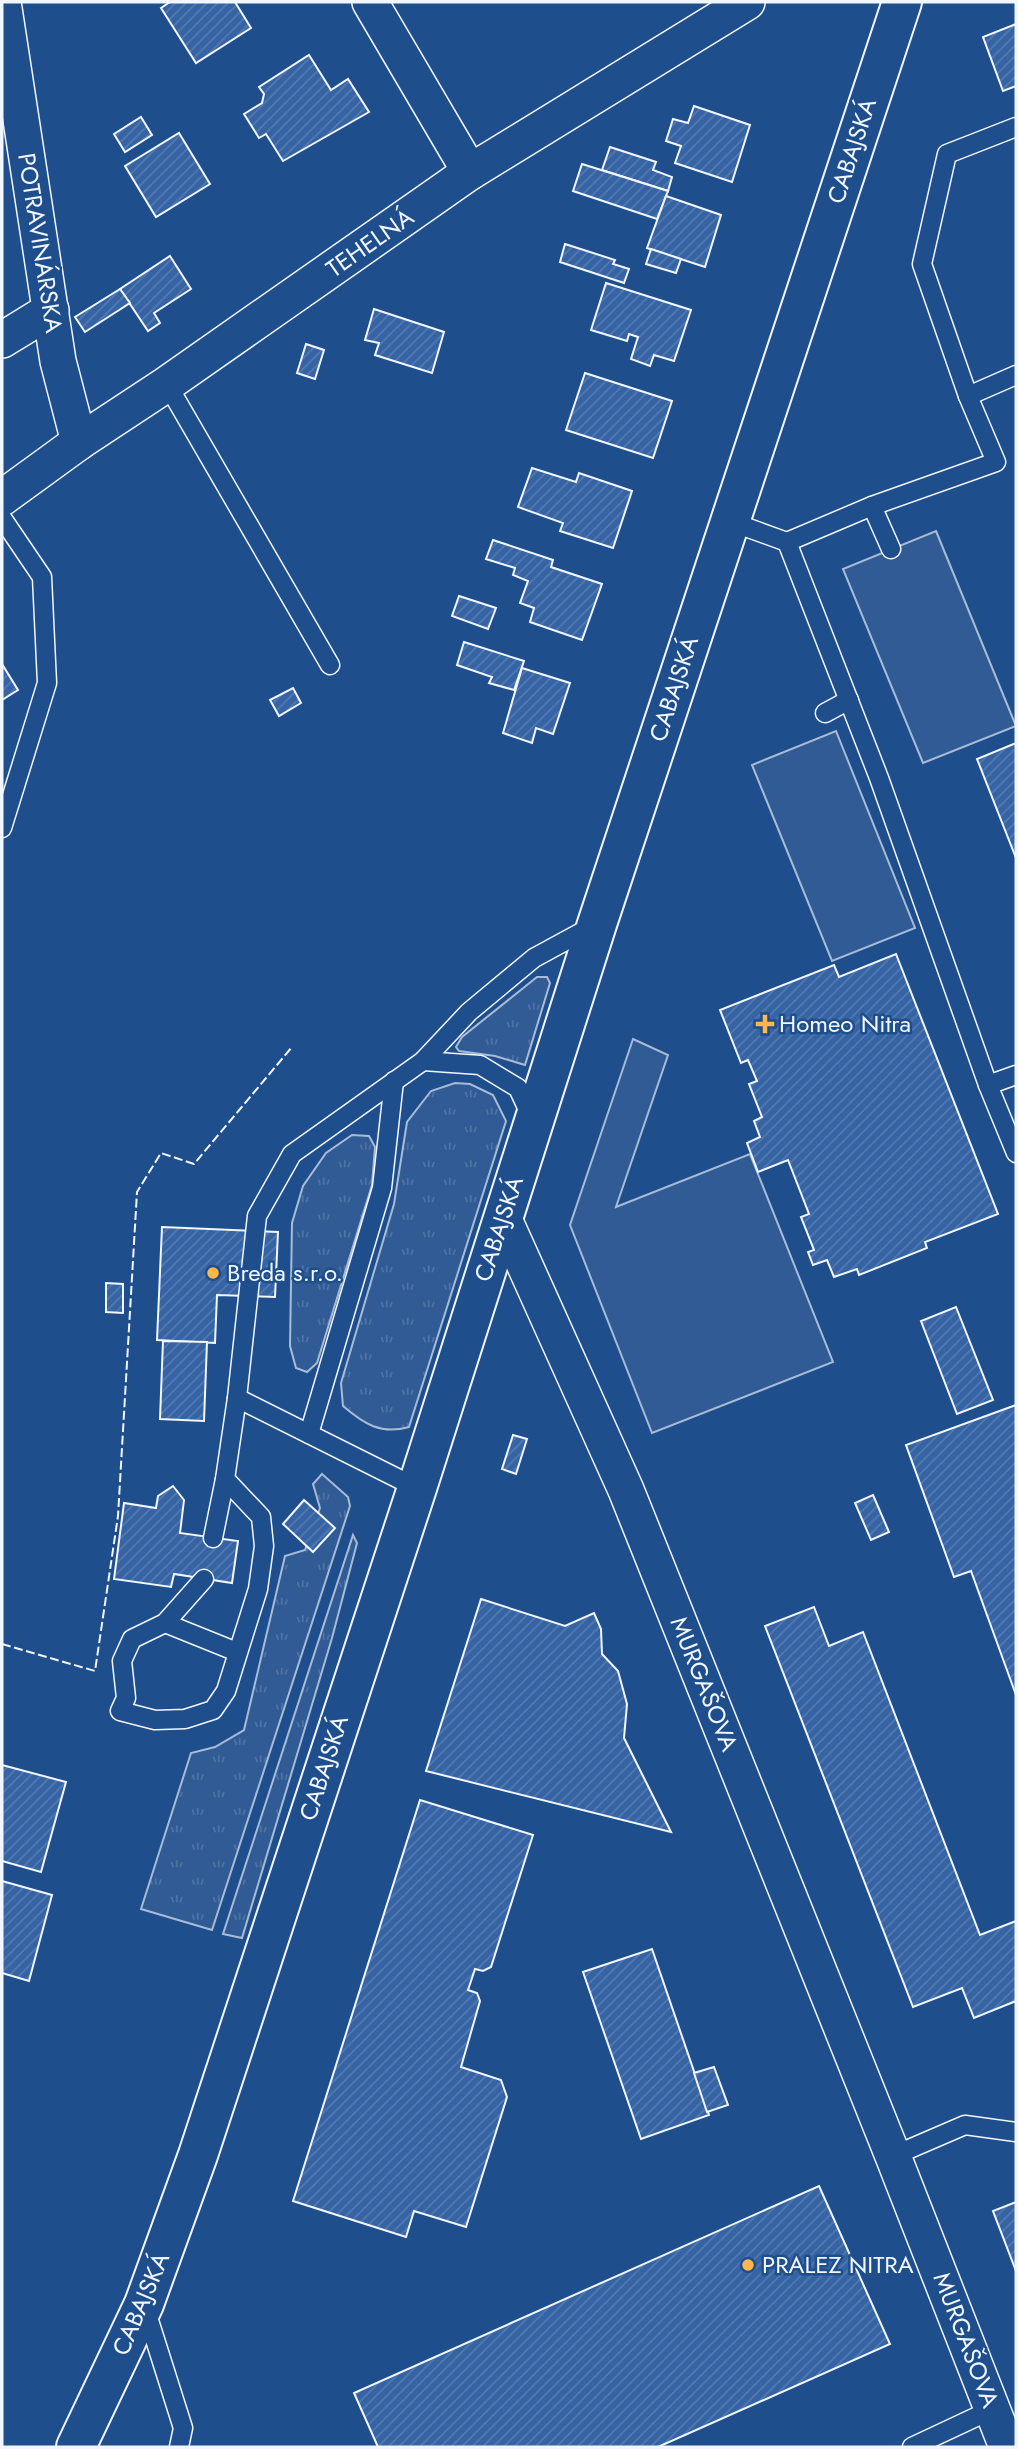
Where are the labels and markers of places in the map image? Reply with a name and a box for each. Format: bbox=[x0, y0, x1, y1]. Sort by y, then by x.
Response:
place label: Homeo Nitra bbox=[779, 1006, 911, 1041]
marker: Homeo Nitra bbox=[757, 1016, 773, 1032]
place label: Breda s.r.o. bbox=[227, 1255, 343, 1290]
marker: Breda s.r.o. bbox=[205, 1265, 221, 1281]
place label: PRALEZ NITRA bbox=[762, 2247, 914, 2282]
marker: PRALEZ NITRA bbox=[740, 2257, 756, 2273]

